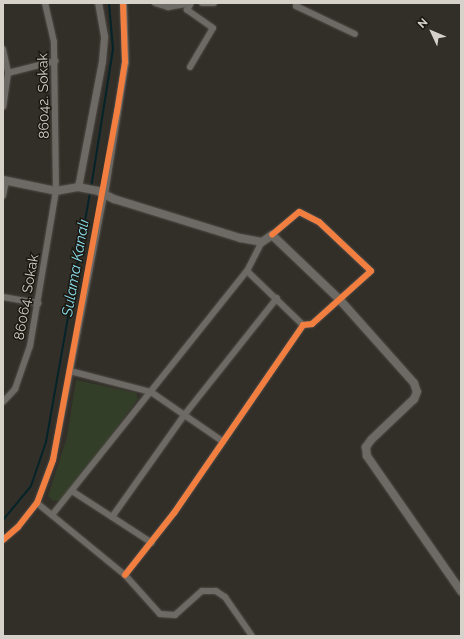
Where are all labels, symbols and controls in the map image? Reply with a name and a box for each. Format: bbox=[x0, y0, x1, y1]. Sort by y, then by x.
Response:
north arrow bbox=[412, 12, 452, 52]
text: N bbox=[415, 16, 431, 31]
street label: 86042. Sokak bbox=[34, 53, 52, 139]
water label: Sulama Kanalı bbox=[59, 218, 93, 318]
street label: 86064. Sokak bbox=[10, 253, 42, 341]

